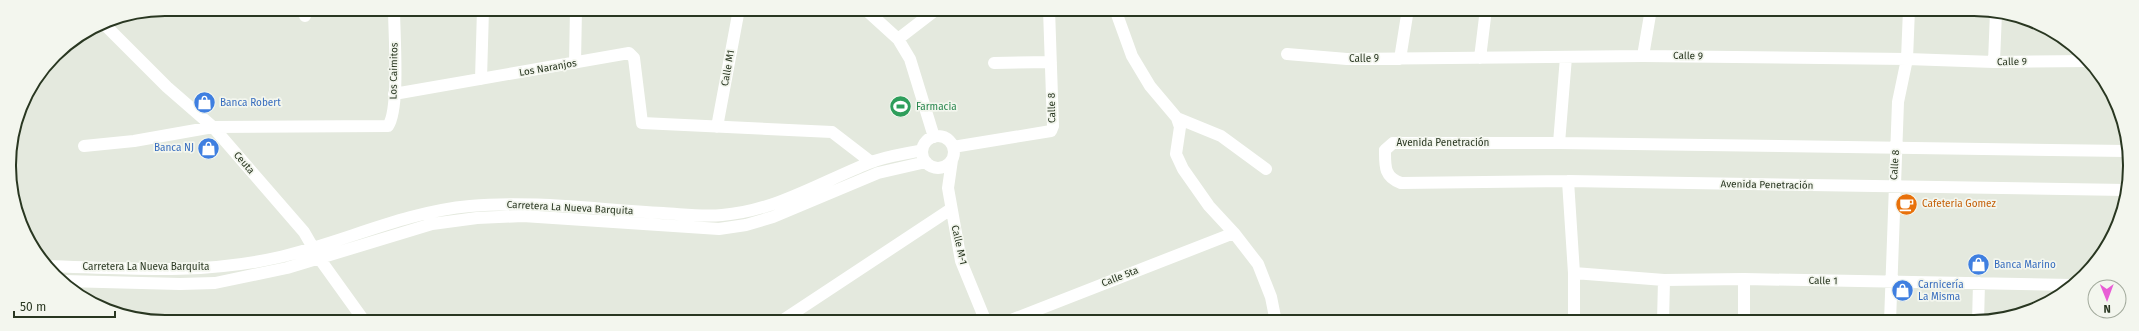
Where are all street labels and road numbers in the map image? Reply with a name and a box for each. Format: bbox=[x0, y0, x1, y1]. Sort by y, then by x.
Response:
street label: Los Caimitos bbox=[388, 42, 401, 100]
street label: Calle M1 bbox=[719, 49, 737, 87]
street label: Calle 9 bbox=[1673, 50, 1703, 62]
street label: Calle 9 bbox=[1349, 53, 1379, 65]
street label: Calle 9 bbox=[1997, 56, 2027, 68]
street label: Los Naranjos bbox=[518, 57, 578, 79]
street label: Calle 8 bbox=[1046, 92, 1058, 123]
street label: Avenida Penetración bbox=[1397, 137, 1489, 149]
street label: Ceuta bbox=[231, 149, 257, 177]
street label: Calle 8 bbox=[1888, 149, 1902, 181]
street label: Avenida Penetración bbox=[1720, 178, 1814, 192]
street label: Carretera La Nueva Barquita bbox=[506, 199, 634, 217]
street label: Calle M-1 bbox=[949, 224, 969, 266]
street label: Carretera La Nueva Barquita bbox=[83, 261, 209, 273]
street label: Calle 5ta bbox=[1100, 264, 1140, 290]
street label: Calle 1 bbox=[1808, 275, 1838, 287]

